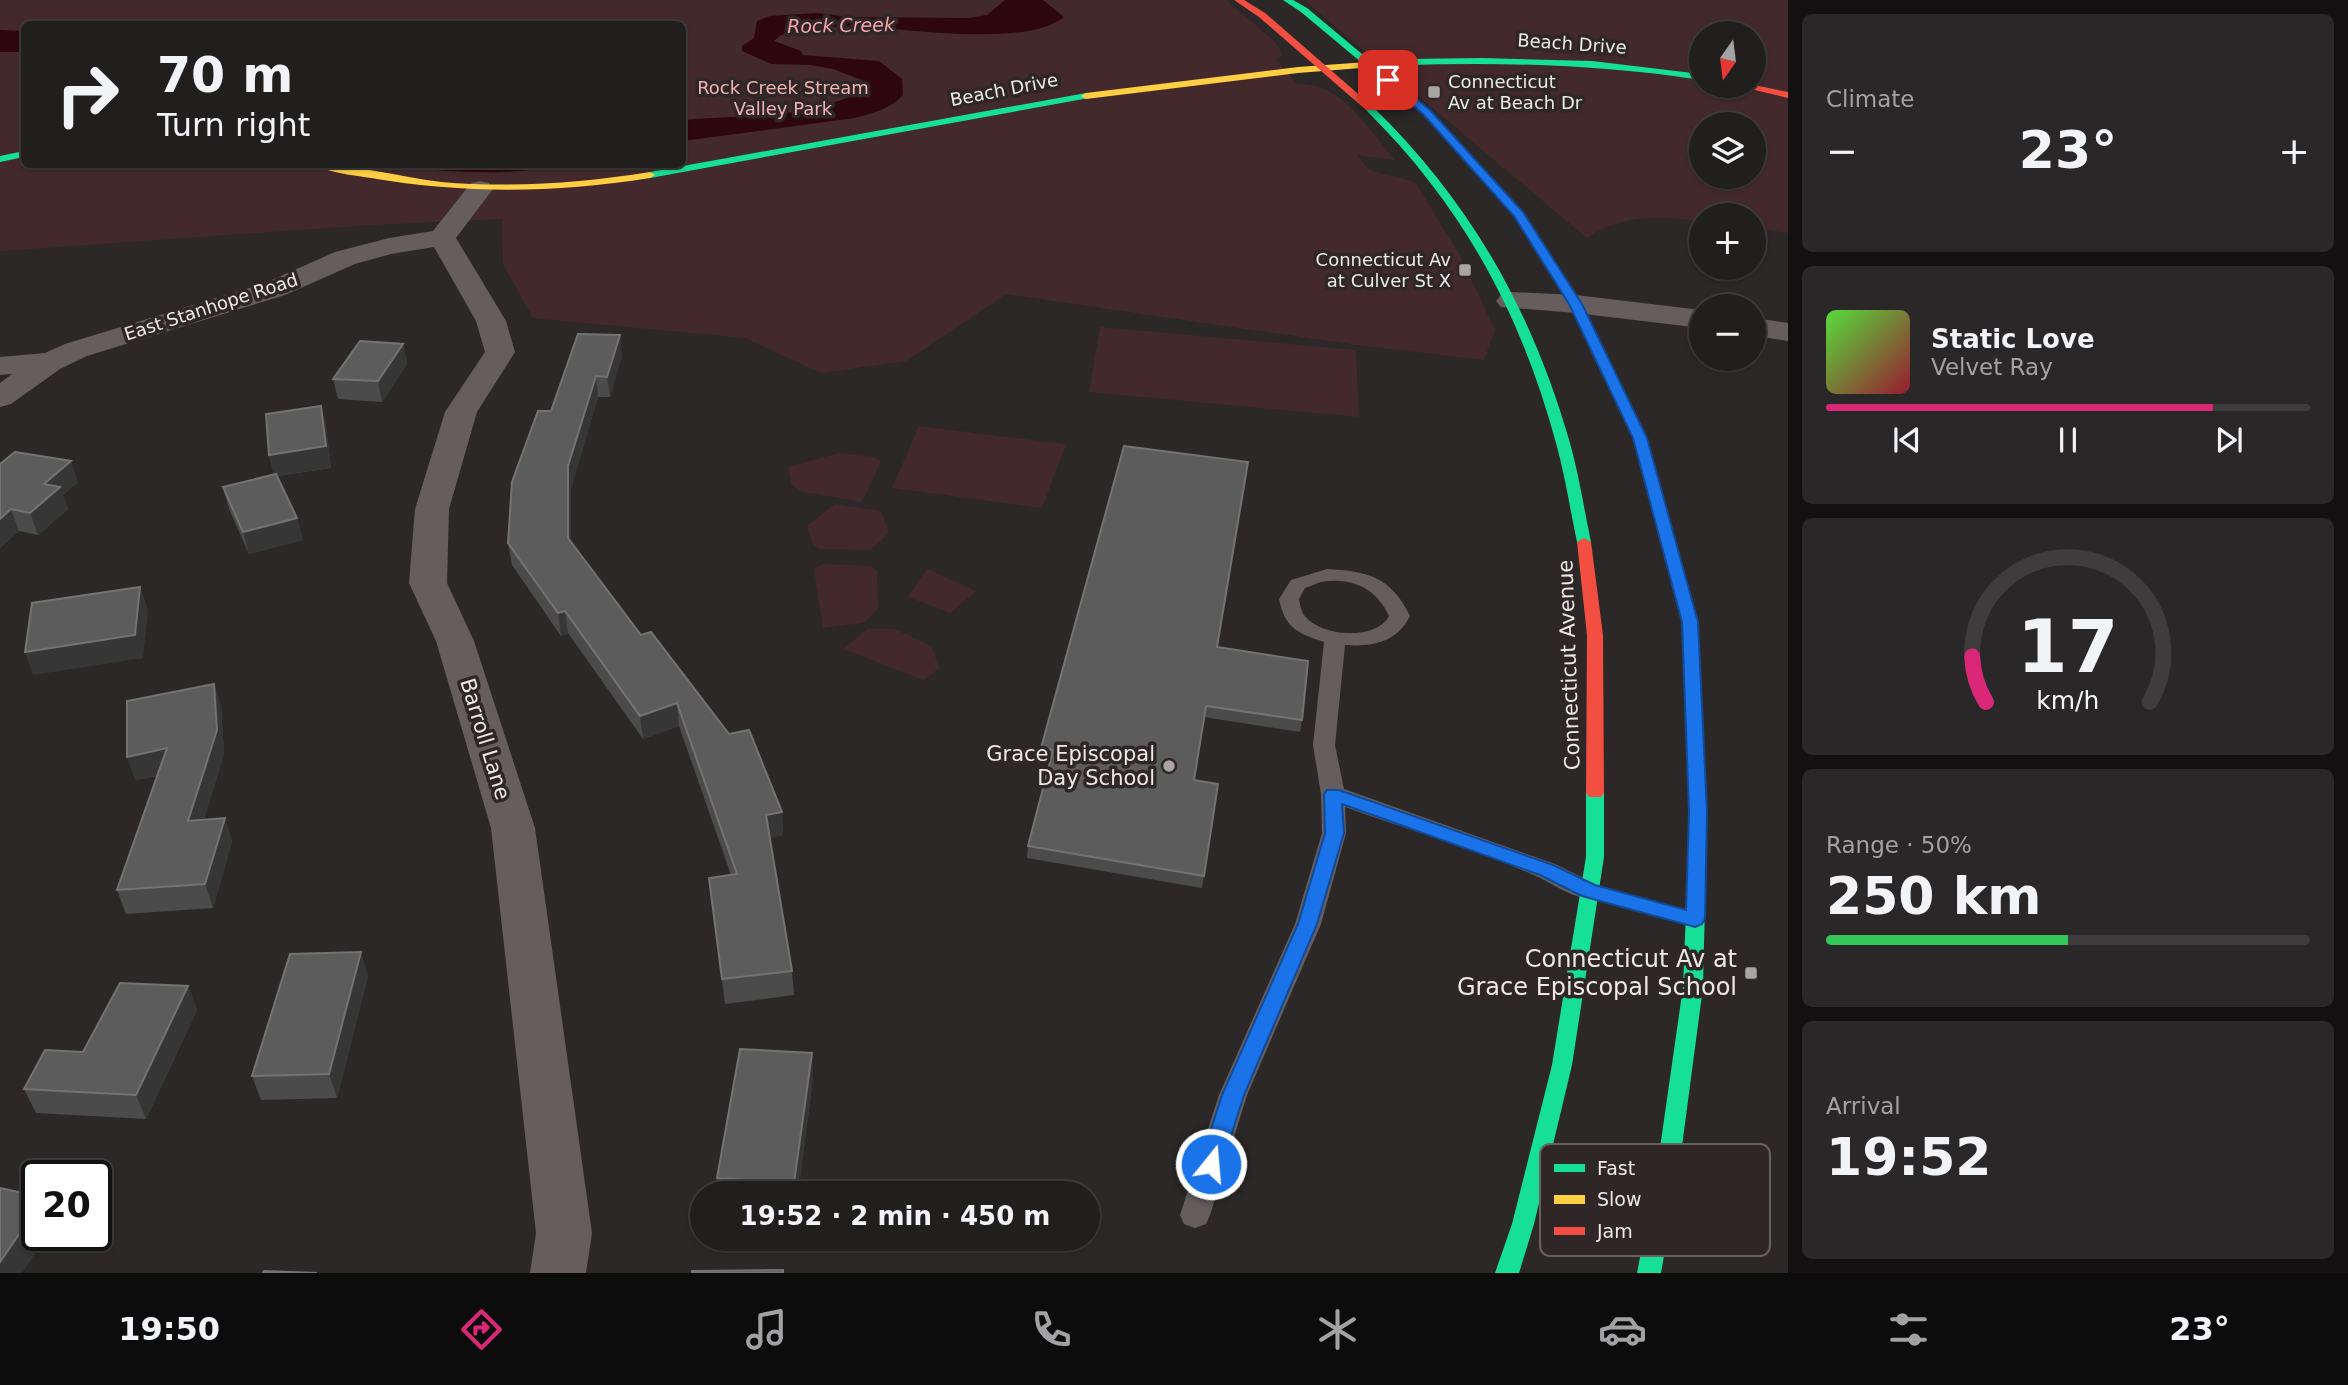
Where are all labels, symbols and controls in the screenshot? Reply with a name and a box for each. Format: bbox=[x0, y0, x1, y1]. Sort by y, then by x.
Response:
water label: Rock Creek bbox=[787, 13, 896, 37]
north arrow bbox=[1689, 21, 1766, 98]
map controls bbox=[1689, 21, 1766, 371]
street label: Beach Drive bbox=[1517, 29, 1627, 58]
text: 70 m bbox=[157, 47, 293, 104]
icon: right bbox=[42, 49, 133, 140]
pin bbox=[1358, 50, 1418, 110]
icon: arrive bbox=[1369, 61, 1407, 99]
street label: Beach Drive bbox=[948, 69, 1060, 110]
place label: Connecticut Av at Beach Dr bbox=[1448, 71, 1583, 113]
park label: Rock Creek Stream Valley Park bbox=[697, 77, 869, 119]
marker: Connecticut Av at Beach Dr bbox=[1426, 84, 1442, 100]
text: Climate bbox=[1826, 86, 1915, 112]
text: Turn right bbox=[157, 106, 310, 144]
button: layers bbox=[1689, 112, 1766, 189]
text: 23° bbox=[2019, 120, 2117, 180]
text: − bbox=[1826, 129, 1858, 173]
text: + bbox=[2278, 129, 2310, 173]
button: + bbox=[1689, 203, 1766, 280]
place label: Connecticut Av at Culver St X bbox=[1316, 249, 1451, 291]
marker: Connecticut Av at Culver St X bbox=[1457, 262, 1473, 278]
street label: East Stanhope Road bbox=[121, 269, 300, 345]
button: − bbox=[1689, 294, 1766, 371]
text: Static Love bbox=[1931, 324, 2095, 354]
text: Velvet Ray bbox=[1931, 354, 2053, 380]
icon: previous bbox=[1888, 421, 1926, 459]
icon: pause bbox=[2049, 421, 2087, 459]
icon: next bbox=[2210, 421, 2248, 459]
street label: Connecticut Avenue bbox=[1553, 559, 1585, 771]
text: 17 bbox=[2017, 605, 2119, 690]
street label: Barroll Lane bbox=[455, 675, 515, 803]
text: km/h bbox=[2036, 686, 2100, 715]
place label: Grace Episcopal Day School bbox=[986, 742, 1155, 790]
marker: Grace Episcopal Day School bbox=[1161, 758, 1177, 774]
text: Range · 50% bbox=[1826, 832, 1972, 858]
text: 250 km bbox=[1826, 866, 2041, 926]
place label: Connecticut Av at Grace Episcopal School bbox=[1457, 945, 1737, 1001]
marker: Connecticut Av at Grace Episcopal School bbox=[1743, 965, 1759, 981]
text: Arrival bbox=[1826, 1093, 1901, 1119]
position arrow bbox=[1174, 1127, 1248, 1201]
text: 19:52 bbox=[1826, 1127, 1992, 1187]
legend bbox=[1540, 1144, 1770, 1256]
text: Fast bbox=[1597, 1157, 1635, 1179]
speed limit sign: 20 bbox=[21, 1160, 112, 1251]
text: Slow bbox=[1597, 1188, 1642, 1210]
text: 19:52 · 2 min · 450 m bbox=[740, 1201, 1050, 1231]
text: Jam bbox=[1596, 1220, 1633, 1242]
icon: directions bbox=[457, 1305, 506, 1354]
icon: music bbox=[742, 1305, 791, 1354]
icon: phone bbox=[1027, 1305, 1076, 1354]
icon: climate bbox=[1313, 1305, 1362, 1354]
icon: car bbox=[1598, 1305, 1647, 1354]
icon: filters bbox=[1884, 1305, 1933, 1354]
text: 19:50 bbox=[118, 1310, 220, 1348]
text: 23° bbox=[2169, 1310, 2230, 1348]

